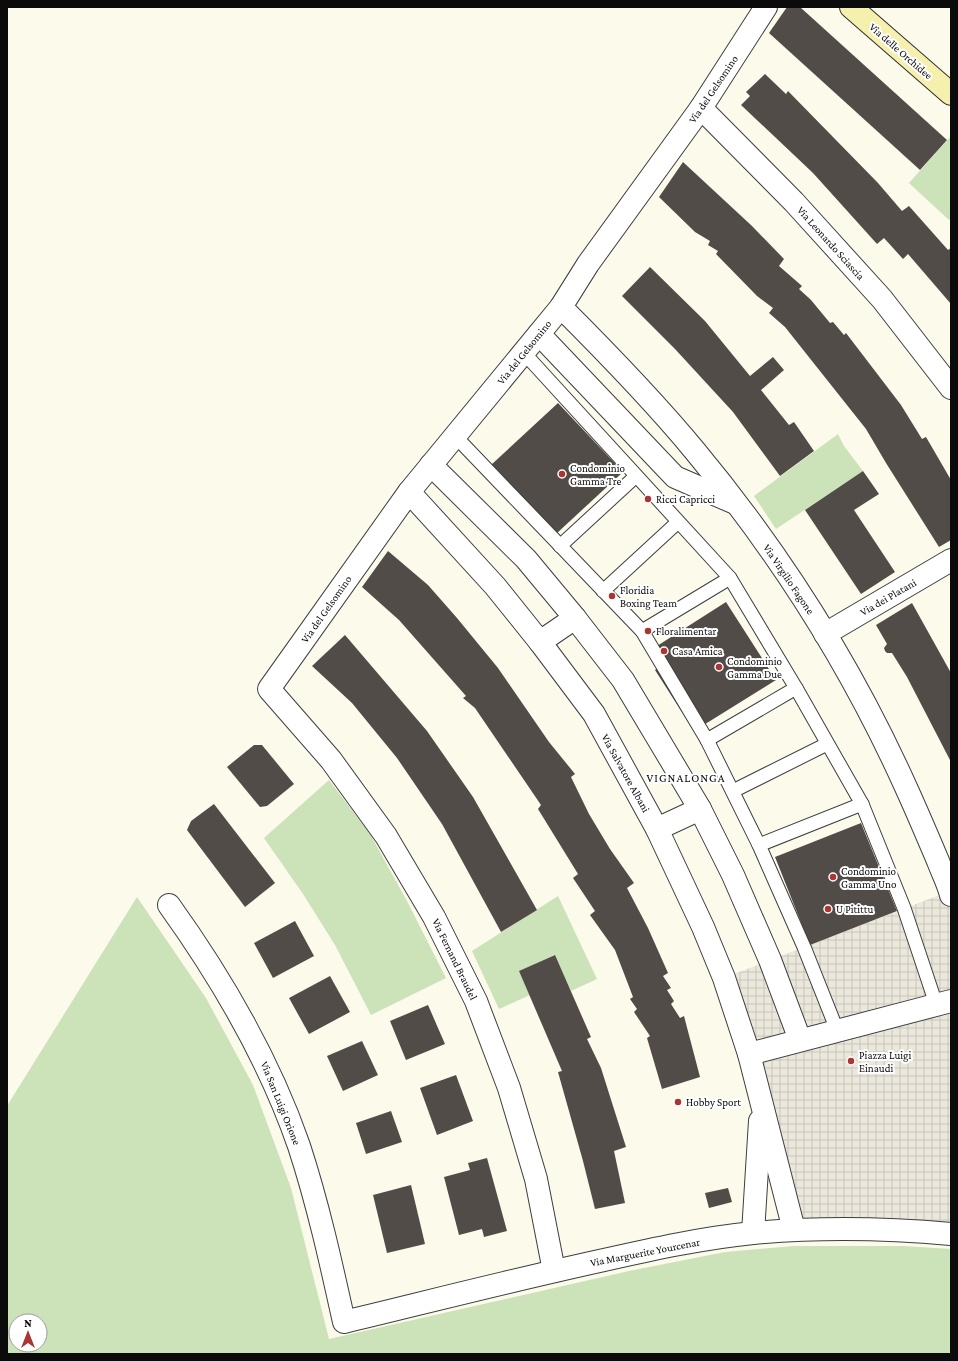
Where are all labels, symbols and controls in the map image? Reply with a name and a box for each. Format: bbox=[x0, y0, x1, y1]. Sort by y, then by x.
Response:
street label: Via delle Orchidee bbox=[867, 20, 935, 82]
street label: Via del Gelsomino bbox=[686, 52, 740, 125]
street label: Via Leonardo Sciascia bbox=[795, 204, 867, 282]
street label: Via del Gelsomino bbox=[494, 317, 554, 387]
place label: Condominio Gamma Tre bbox=[570, 462, 626, 487]
marker: Condominio Gamma Tre bbox=[557, 469, 567, 479]
place label: Ricci Capricci bbox=[656, 493, 715, 506]
marker: Ricci Capricci bbox=[643, 494, 653, 504]
street label: Via Virgilio Fagone bbox=[760, 542, 817, 617]
street label: Via del Gelsomino bbox=[298, 573, 354, 645]
street label: Via dei Platani bbox=[858, 576, 918, 618]
place label: Floridia Boxing Team bbox=[620, 584, 677, 610]
marker: Floridia Boxing Team bbox=[607, 591, 617, 601]
place label: Floralimentar bbox=[656, 625, 717, 637]
marker: Floralimentar bbox=[643, 626, 653, 636]
place label: Casa Amica bbox=[672, 645, 723, 657]
marker: Casa Amica bbox=[659, 646, 669, 656]
place label: Condominio Gamma Due bbox=[727, 655, 783, 680]
marker: Condominio Gamma Due bbox=[714, 662, 724, 672]
street label: Via Salvatore Albani bbox=[600, 732, 653, 814]
district label: VIGNALONGA bbox=[646, 771, 726, 785]
place label: Condominio Gamma Uno bbox=[841, 865, 897, 890]
marker: Condominio Gamma Uno bbox=[828, 872, 838, 882]
place label: U Pitittu bbox=[836, 903, 873, 915]
marker: U Pitittu bbox=[823, 904, 833, 914]
street label: Via Fernand Braudel bbox=[430, 916, 480, 1002]
place label: Piazza Luigi Einaudi bbox=[859, 1049, 911, 1074]
marker: Piazza Luigi Einaudi bbox=[846, 1056, 856, 1066]
street label: Via San Luigi Orione bbox=[258, 1059, 303, 1147]
place label: Hobby Sport bbox=[686, 1096, 741, 1109]
marker: Hobby Sport bbox=[673, 1097, 683, 1107]
street label: Via Marguerite Yourcenar bbox=[589, 1235, 701, 1270]
north arrow bbox=[8, 1313, 48, 1353]
text: N bbox=[24, 1317, 32, 1329]

